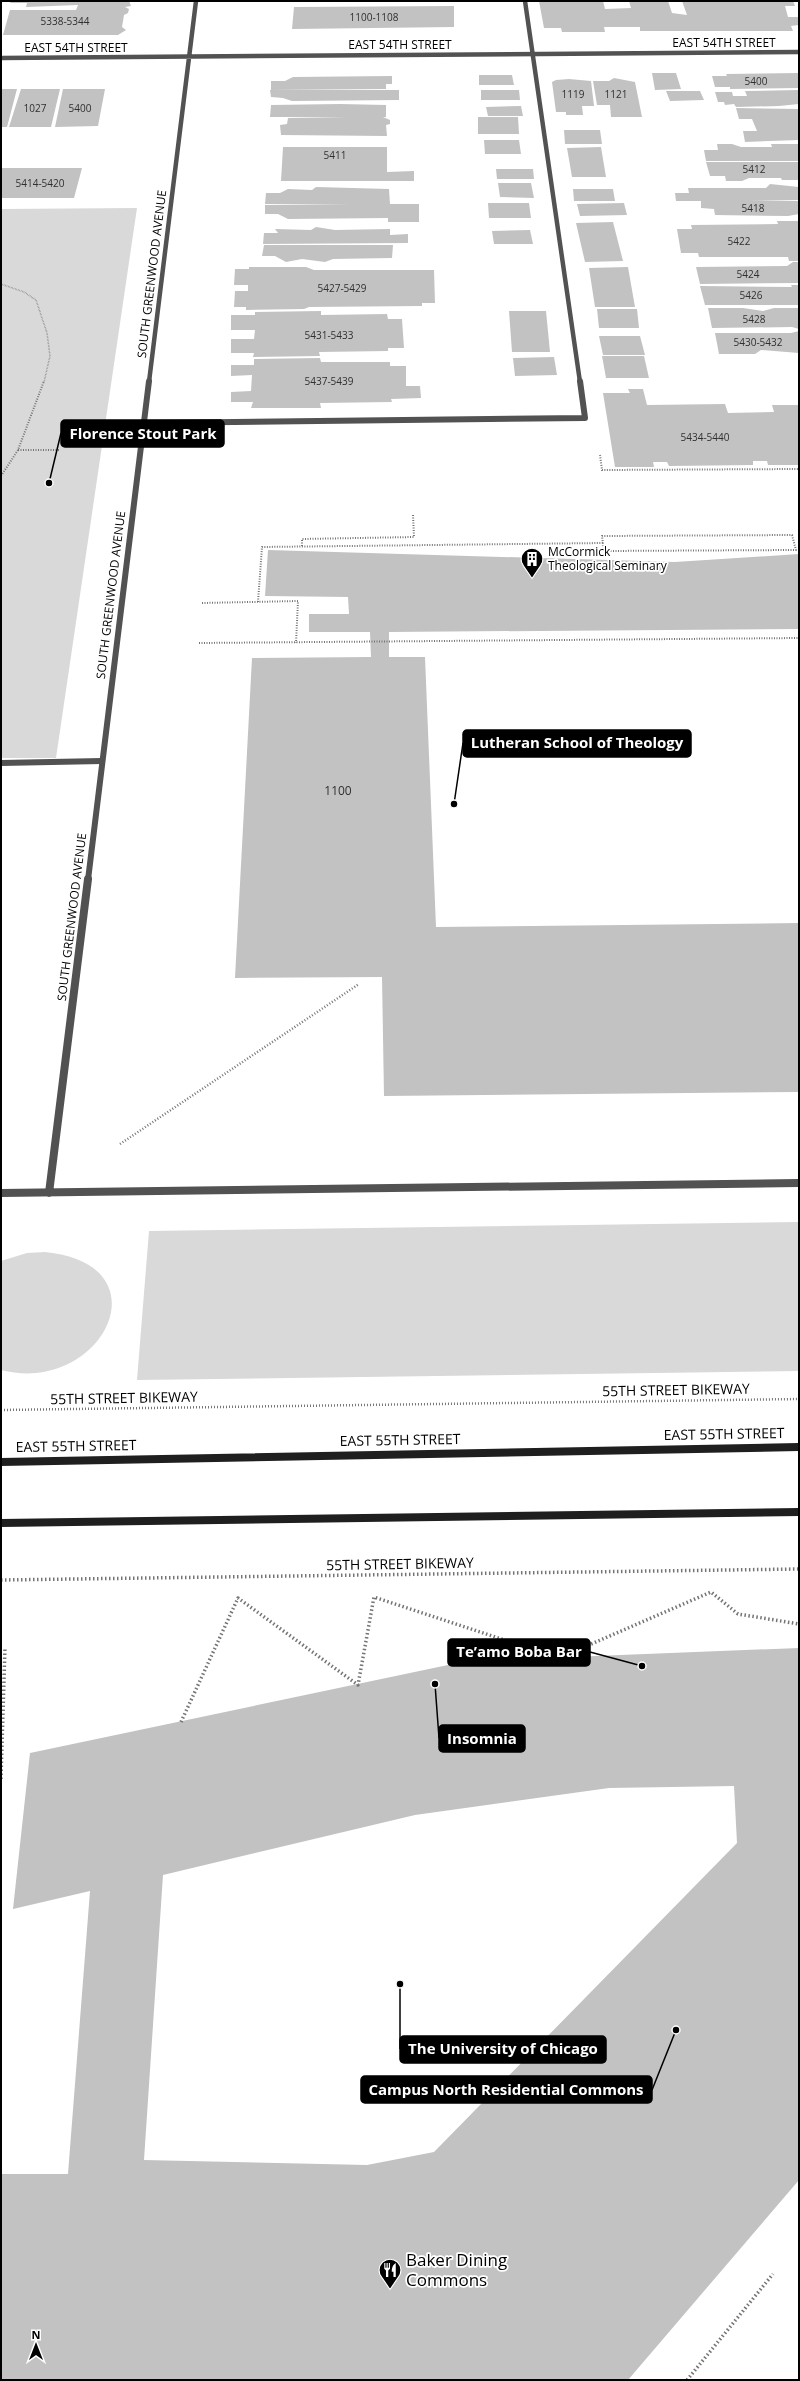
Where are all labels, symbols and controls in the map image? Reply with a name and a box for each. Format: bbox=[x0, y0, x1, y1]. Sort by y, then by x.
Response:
house number: 1100-1108 bbox=[350, 10, 399, 24]
house number: 5338-5344 bbox=[41, 14, 90, 28]
street label: EAST 54TH STREET bbox=[672, 34, 776, 51]
street label: EAST 54TH STREET bbox=[348, 36, 452, 53]
street label: EAST 54TH STREET bbox=[24, 39, 128, 56]
house number: 5400 bbox=[745, 74, 768, 88]
house number: 1119 bbox=[562, 87, 585, 101]
house number: 1121 bbox=[605, 87, 627, 101]
house number: 1027 bbox=[24, 101, 47, 115]
house number: 5400 bbox=[69, 101, 92, 115]
house number: 5411 bbox=[324, 148, 346, 162]
house number: 5412 bbox=[743, 162, 766, 176]
house number: 5414-5420 bbox=[16, 176, 65, 190]
street label: SOUTH GREENWOOD AVENUE bbox=[133, 189, 170, 359]
house number: 5418 bbox=[742, 201, 765, 215]
house number: 5422 bbox=[728, 234, 751, 248]
house number: 5424 bbox=[737, 267, 760, 281]
house number: 5427-5429 bbox=[318, 281, 367, 295]
house number: 5426 bbox=[740, 288, 763, 302]
house number: 5428 bbox=[743, 312, 766, 326]
house number: 5431-5433 bbox=[305, 328, 354, 342]
house number: 5430-5432 bbox=[734, 335, 783, 349]
house number: 5437-5439 bbox=[305, 374, 354, 388]
callout: Florence Stout Park bbox=[61, 420, 224, 447]
text: Florence Stout Park bbox=[69, 423, 217, 443]
house number: 5434-5440 bbox=[681, 430, 730, 444]
street label: SOUTH GREENWOOD AVENUE bbox=[92, 510, 129, 680]
place label: McCormick Theological Seminary bbox=[548, 543, 668, 574]
building icon: McCormick Theological Seminary bbox=[519, 546, 545, 579]
callout: Lutheran School of Theology bbox=[463, 730, 691, 757]
text: Lutheran School of Theology bbox=[471, 732, 684, 752]
house number: 1100 bbox=[324, 782, 352, 799]
street label: SOUTH GREENWOOD AVENUE bbox=[53, 832, 90, 1002]
street label: 55TH STREET BIKEWAY bbox=[602, 1379, 750, 1400]
street label: 55TH STREET BIKEWAY bbox=[50, 1387, 198, 1408]
street label: EAST 55TH STREET bbox=[664, 1423, 785, 1444]
street label: EAST 55TH STREET bbox=[340, 1429, 461, 1450]
street label: EAST 55TH STREET bbox=[16, 1435, 137, 1456]
street label: 55TH STREET BIKEWAY bbox=[326, 1553, 474, 1574]
callout: Te’amo Boba Bar bbox=[448, 1639, 590, 1666]
text: Te’amo Boba Bar bbox=[456, 1641, 582, 1661]
callout: Insomnia bbox=[439, 1725, 525, 1752]
text: Insomnia bbox=[447, 1728, 517, 1748]
callout: The University of Chicago bbox=[400, 2036, 606, 2063]
text: The University of Chicago bbox=[408, 2038, 598, 2058]
callout: Campus North Residential Commons bbox=[361, 2076, 652, 2103]
text: Campus North Residential Commons bbox=[368, 2079, 644, 2099]
place label: Baker Dining Commons bbox=[406, 2248, 507, 2291]
restaurant icon: Baker Dining Commons bbox=[377, 2257, 403, 2290]
north arrow bbox=[16, 2325, 56, 2365]
text: N bbox=[32, 2327, 40, 2342]

